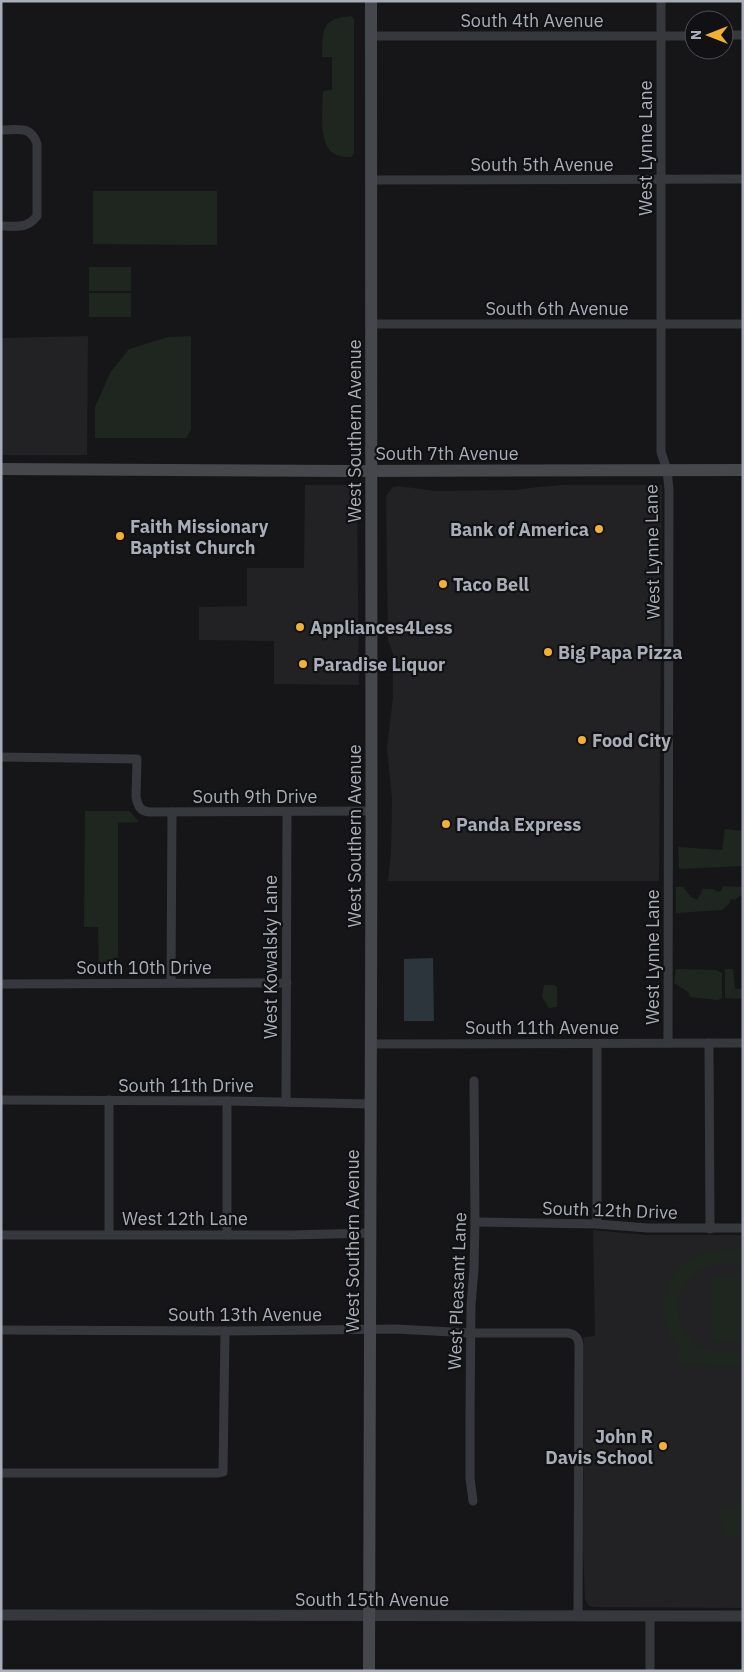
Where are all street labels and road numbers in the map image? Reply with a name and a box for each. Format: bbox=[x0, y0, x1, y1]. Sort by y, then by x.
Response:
street label: South 4th Avenue bbox=[460, 9, 604, 32]
street label: West Lynne Lane bbox=[634, 80, 657, 216]
street label: South 5th Avenue bbox=[470, 153, 614, 176]
street label: South 6th Avenue bbox=[485, 297, 629, 320]
street label: West Southern Avenue bbox=[343, 339, 366, 523]
street label: South 7th Avenue bbox=[375, 442, 519, 465]
street label: West Lynne Lane bbox=[639, 484, 665, 620]
street label: West Southern Avenue bbox=[343, 744, 366, 928]
street label: South 9th Drive bbox=[193, 785, 318, 808]
street label: West Kowalsky Lane bbox=[259, 875, 282, 1039]
street label: West Lynne Lane bbox=[641, 889, 664, 1025]
street label: South 10th Drive bbox=[76, 956, 212, 979]
street label: South 11th Avenue bbox=[465, 1016, 619, 1039]
street label: South 11th Drive bbox=[118, 1074, 254, 1097]
street label: West Southern Avenue bbox=[341, 1149, 364, 1333]
street label: South 12th Drive bbox=[542, 1196, 678, 1224]
street label: West 12th Lane bbox=[122, 1207, 248, 1230]
street label: West Pleasant Lane bbox=[443, 1212, 471, 1370]
street label: South 13th Avenue bbox=[168, 1303, 322, 1326]
street label: South 15th Avenue bbox=[295, 1588, 449, 1611]

